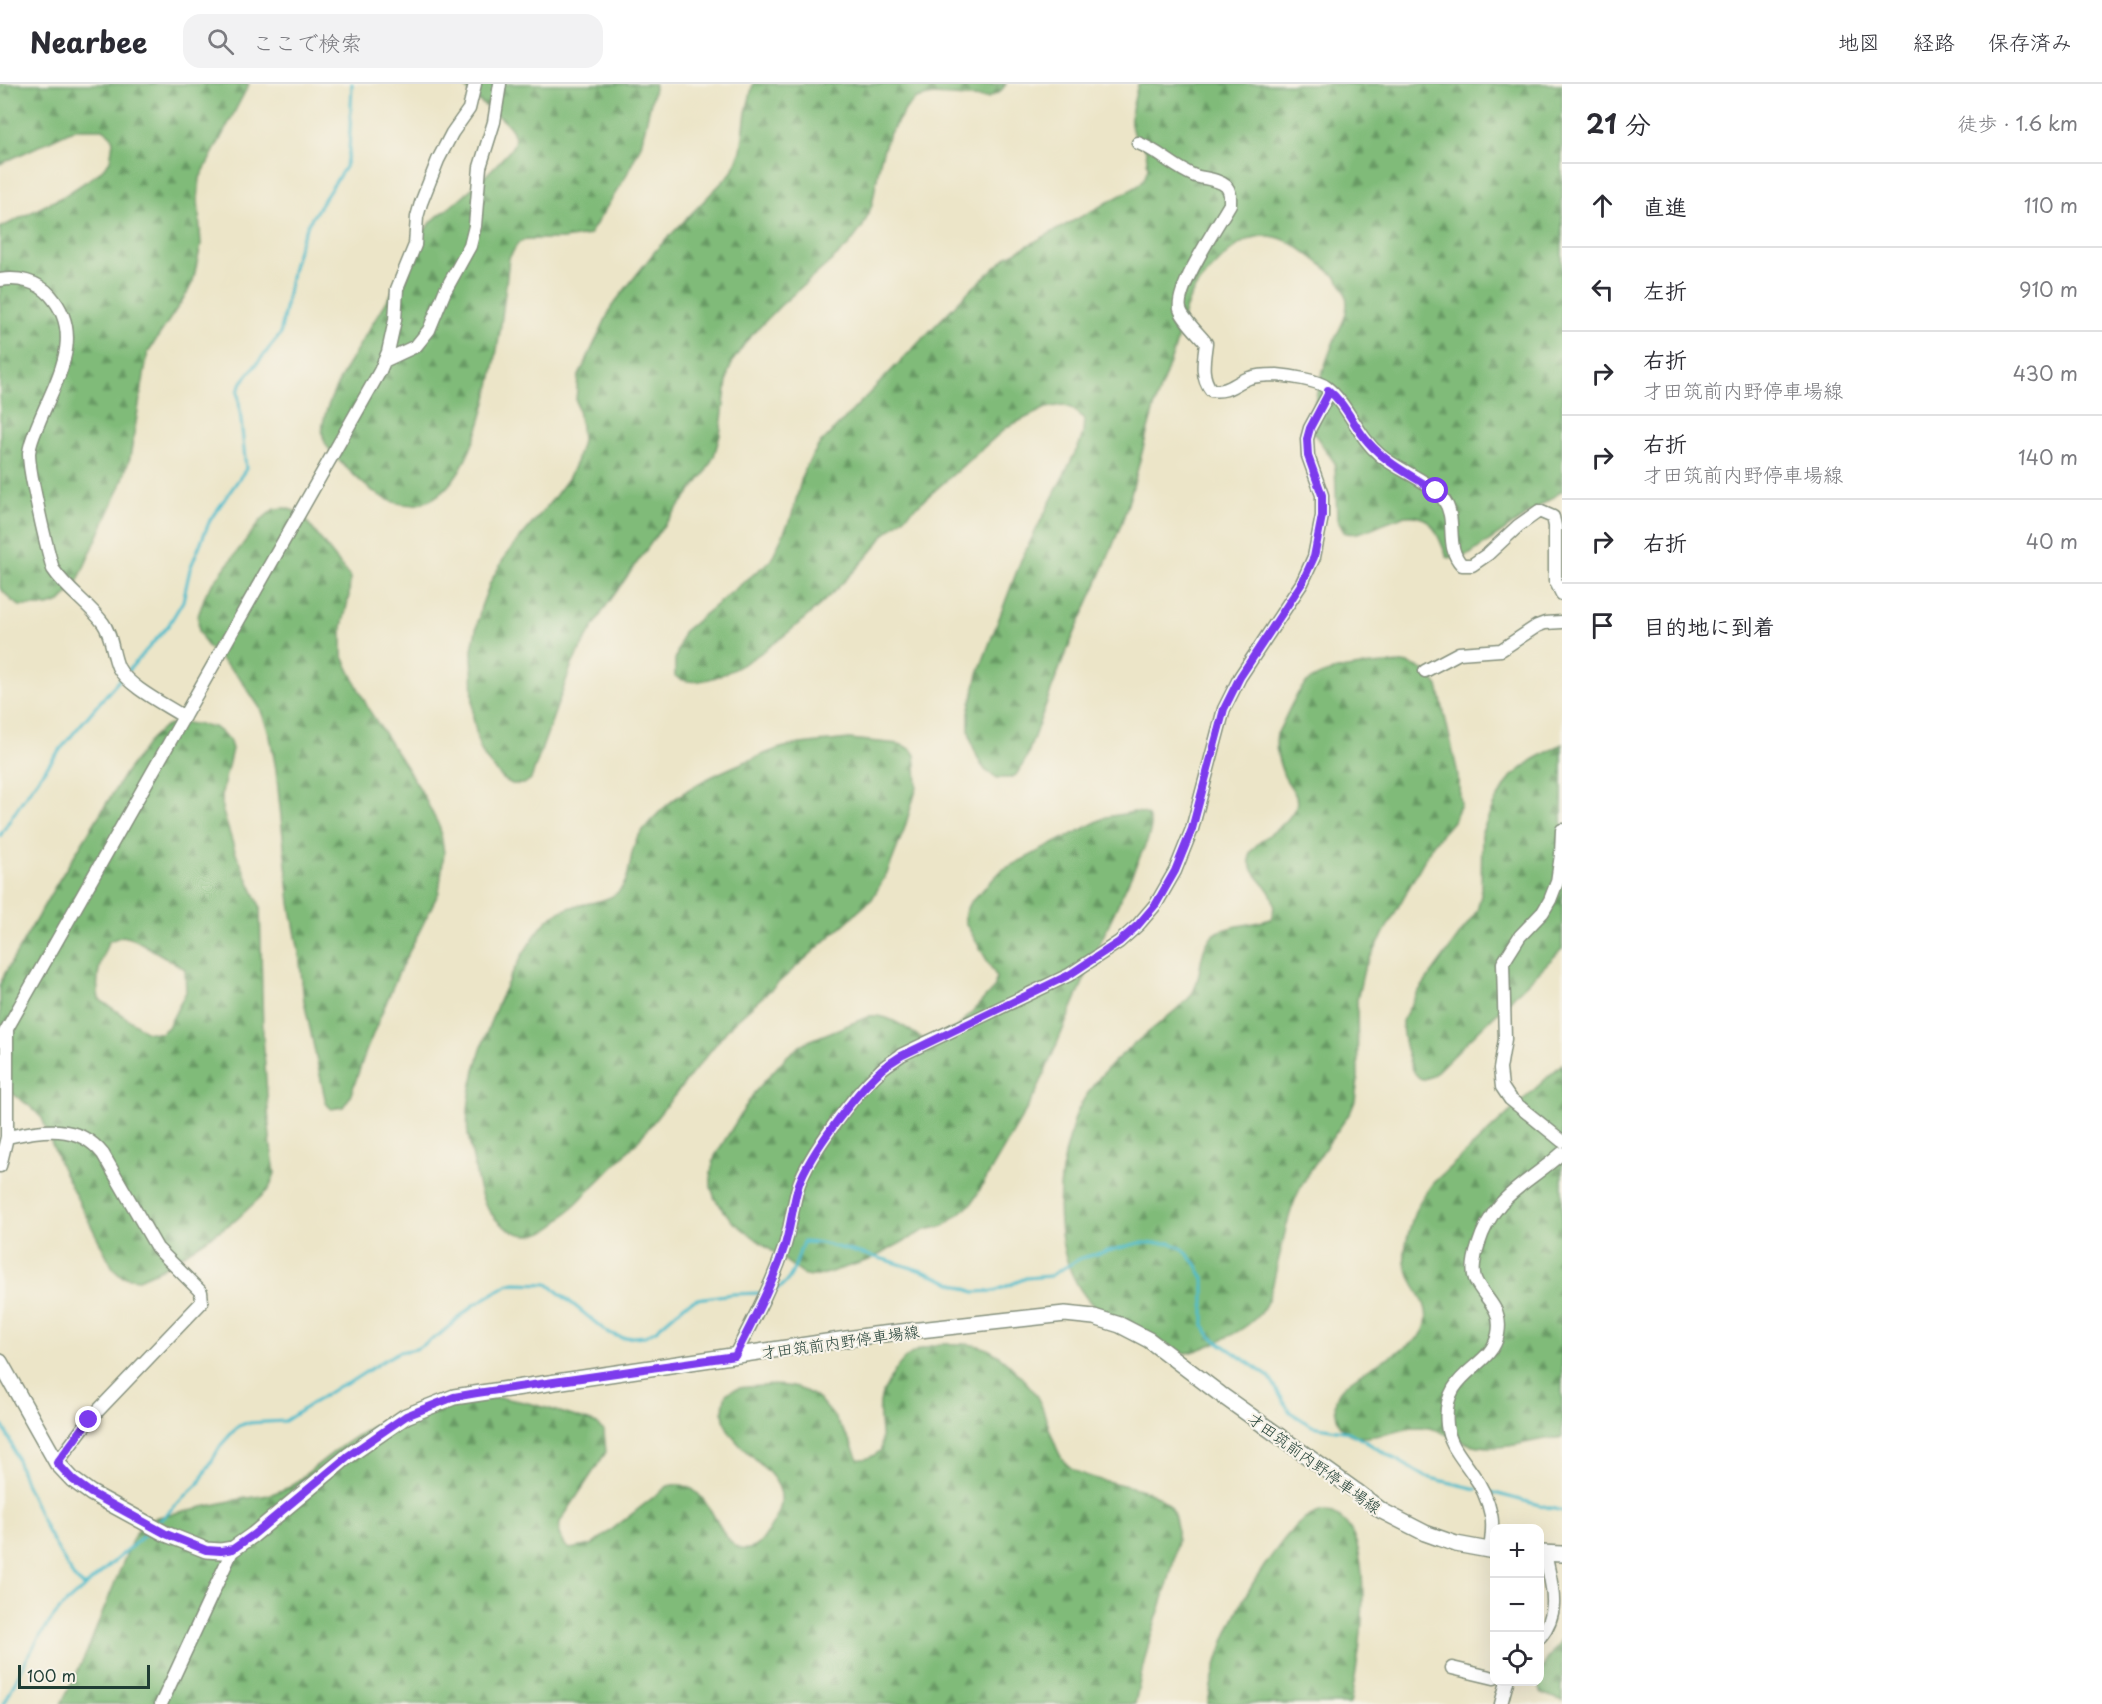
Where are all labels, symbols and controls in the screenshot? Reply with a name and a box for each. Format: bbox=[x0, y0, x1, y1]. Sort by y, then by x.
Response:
search box bbox=[183, 14, 603, 68]
text: Nearbee bbox=[30, 20, 147, 63]
icon: search bbox=[204, 25, 237, 58]
text: ここで検索 bbox=[252, 25, 362, 58]
text: 地図 bbox=[1838, 25, 1880, 57]
text: 経路 bbox=[1913, 25, 1955, 57]
text: 保存済み bbox=[1988, 25, 2072, 57]
text: 21 分 bbox=[1586, 104, 1651, 143]
text: 徒歩 · 1.6 km bbox=[1957, 108, 2078, 138]
icon: ahead bbox=[1586, 189, 1619, 222]
text: 直進 bbox=[1643, 189, 1687, 222]
text: 110 m bbox=[2024, 190, 2078, 220]
icon: left bbox=[1586, 273, 1619, 306]
text: 左折 bbox=[1643, 273, 1687, 306]
text: 910 m bbox=[2019, 274, 2078, 304]
text: 右折 bbox=[1643, 342, 1687, 375]
icon: right bbox=[1586, 357, 1619, 390]
text: 430 m bbox=[2013, 358, 2078, 388]
text: 才田筑前内野停車場線 bbox=[1643, 375, 1843, 405]
text: 右折 bbox=[1643, 426, 1687, 459]
icon: right bbox=[1586, 441, 1619, 474]
text: 140 m bbox=[2018, 442, 2078, 472]
text: 才田筑前内野停車場線 bbox=[1643, 459, 1843, 489]
route start bbox=[1422, 477, 1448, 503]
icon: right bbox=[1586, 525, 1619, 558]
text: 右折 bbox=[1643, 525, 1687, 558]
text: 40 m bbox=[2026, 526, 2078, 556]
icon: arrive bbox=[1586, 609, 1619, 642]
text: 目的地に到着 bbox=[1643, 609, 1775, 642]
street label: 才田筑前内野停車場線 bbox=[759, 1318, 921, 1364]
street label: 才田筑前内野停車場線 bbox=[1243, 1405, 1387, 1519]
route end bbox=[75, 1406, 101, 1432]
map controls bbox=[1490, 1524, 1544, 1686]
button: + bbox=[1490, 1524, 1544, 1578]
button: − bbox=[1490, 1578, 1544, 1632]
button: locate bbox=[1490, 1632, 1544, 1686]
scale bar bbox=[18, 1662, 150, 1690]
text: 100 m bbox=[27, 1663, 76, 1687]

